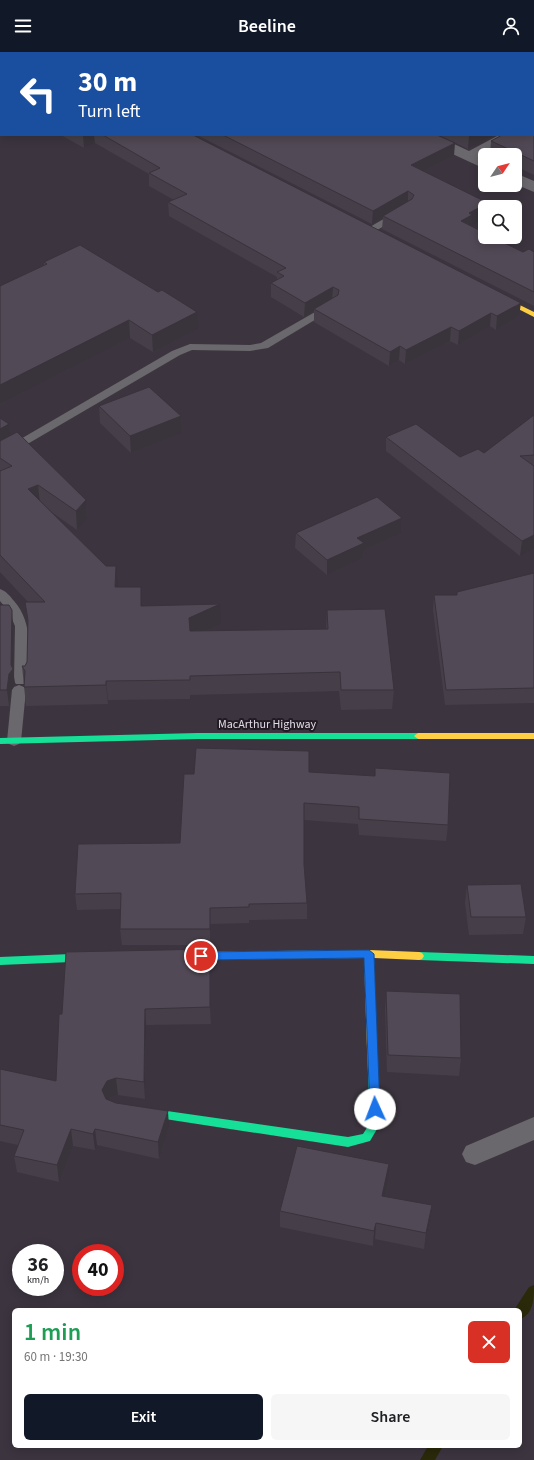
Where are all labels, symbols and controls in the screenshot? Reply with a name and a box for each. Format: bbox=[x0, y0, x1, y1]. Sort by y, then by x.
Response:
text: Beeline bbox=[238, 14, 296, 39]
icon: menu bbox=[12, 15, 34, 37]
icon: person bbox=[500, 15, 522, 37]
text: 30 m bbox=[78, 62, 137, 102]
icon: left bbox=[12, 68, 64, 120]
text: Turn left bbox=[78, 99, 140, 124]
north arrow bbox=[478, 148, 522, 192]
map controls bbox=[478, 148, 522, 244]
button: search bbox=[478, 200, 522, 244]
street label: MacArthur Highway bbox=[218, 716, 316, 733]
pin bbox=[184, 939, 218, 973]
icon: arrive bbox=[190, 945, 212, 967]
position arrow bbox=[354, 1088, 396, 1130]
speed limit sign: 40 bbox=[72, 1244, 124, 1296]
text: 36 bbox=[27, 1251, 49, 1279]
text: km/h bbox=[27, 1273, 49, 1287]
text: 1 min bbox=[24, 1315, 81, 1350]
button: close bbox=[468, 1321, 510, 1363]
text: 60 m · 19:30 bbox=[24, 1348, 88, 1366]
button: Exit bbox=[24, 1394, 263, 1440]
button: Share bbox=[271, 1394, 510, 1440]

